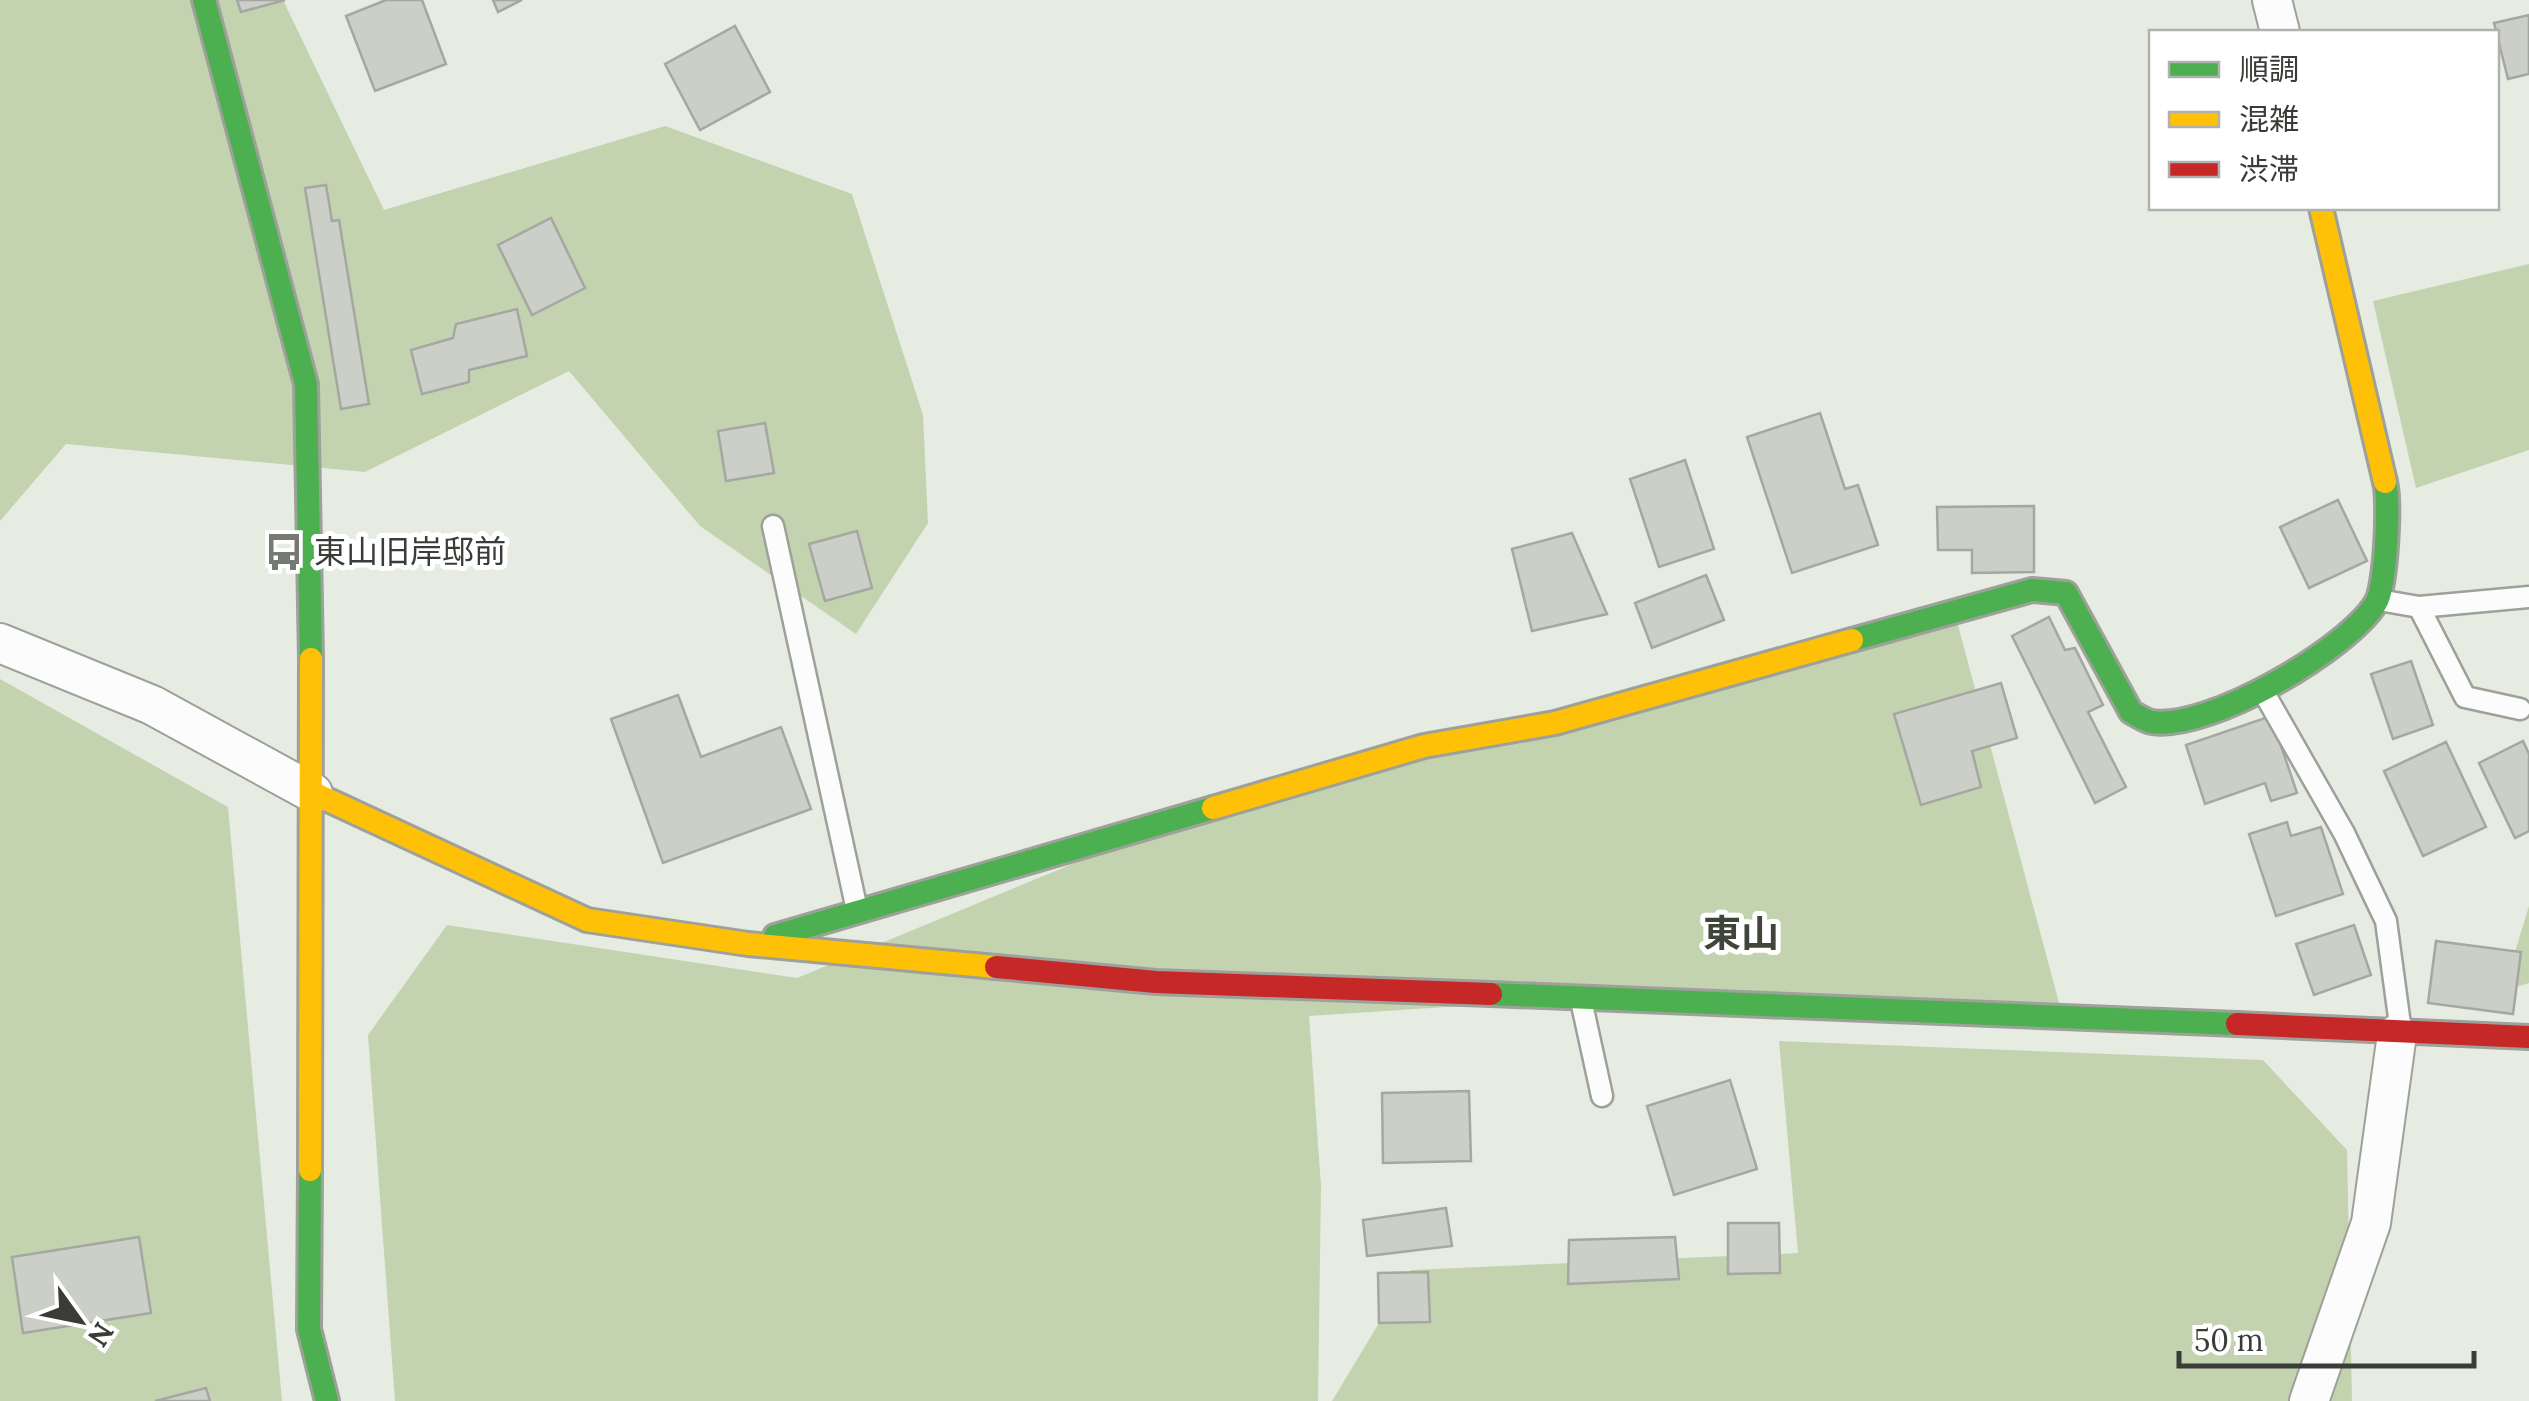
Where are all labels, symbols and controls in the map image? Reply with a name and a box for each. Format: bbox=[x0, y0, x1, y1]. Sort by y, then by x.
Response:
legend bbox=[2149, 30, 2499, 210]
text: 順調 bbox=[2239, 50, 2299, 88]
text: 混雑 bbox=[2239, 100, 2299, 138]
text: 渋滞 bbox=[2239, 150, 2299, 188]
bus stop icon: 東山旧岸邸前 bbox=[263, 531, 305, 573]
place label: 東山旧岸邸前 bbox=[314, 531, 506, 572]
district label: 東山 bbox=[1703, 909, 1779, 957]
north arrow bbox=[30, 1271, 130, 1371]
scale bar bbox=[2179, 1306, 2474, 1368]
text: N bbox=[80, 1316, 122, 1354]
text: 50 m bbox=[2194, 1321, 2264, 1359]

